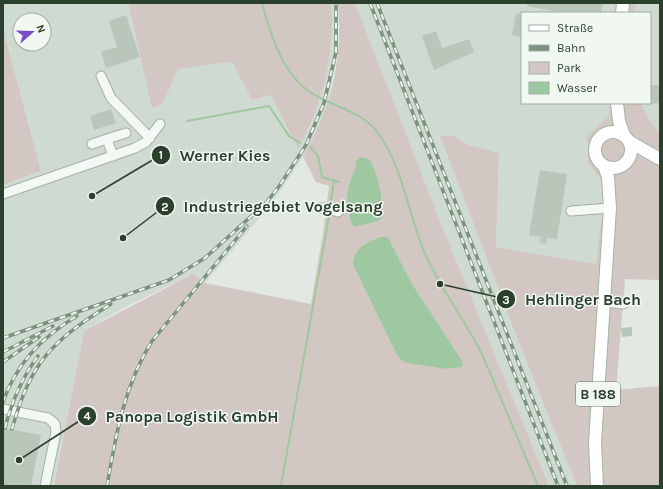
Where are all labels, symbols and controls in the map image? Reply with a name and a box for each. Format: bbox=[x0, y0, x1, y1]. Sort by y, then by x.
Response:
north arrow bbox=[12, 12, 52, 52]
legend bbox=[521, 12, 651, 104]
text: Straße bbox=[557, 21, 593, 35]
text: N bbox=[33, 23, 48, 35]
text: Bahn bbox=[557, 41, 586, 55]
text: Park bbox=[557, 61, 582, 75]
text: Wasser bbox=[557, 81, 598, 95]
callout: Werner Kies bbox=[151, 141, 278, 169]
text: Werner Kies bbox=[180, 146, 270, 165]
text: 1 bbox=[159, 148, 163, 162]
callout: Industriegebiet Vogelsang bbox=[155, 192, 390, 220]
text: Industriegebiet Vogelsang bbox=[184, 197, 382, 216]
text: 2 bbox=[161, 200, 169, 214]
callout: Hehlinger Bach bbox=[496, 285, 649, 313]
text: Hehlinger Bach bbox=[525, 290, 641, 309]
text: 3 bbox=[502, 293, 510, 307]
road number: B 188 bbox=[576, 382, 620, 406]
callout: Panopa Logistik GmbH bbox=[77, 402, 286, 430]
text: Panopa Logistik GmbH bbox=[106, 407, 279, 426]
text: 4 bbox=[83, 409, 91, 423]

